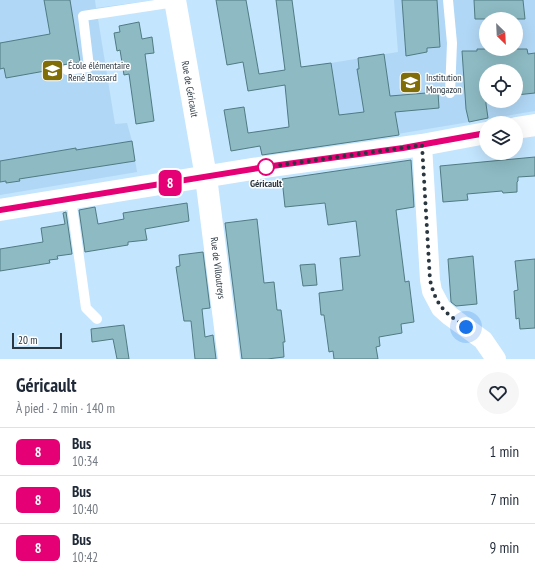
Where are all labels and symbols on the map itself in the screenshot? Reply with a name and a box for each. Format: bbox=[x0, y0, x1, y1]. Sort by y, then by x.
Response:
north arrow bbox=[479, 12, 523, 56]
school or university icon: École élémentaire René Brossard bbox=[40, 58, 66, 84]
place label: École élémentaire René Brossard bbox=[68, 59, 130, 84]
street label: Rue de Géricault bbox=[179, 60, 201, 118]
school or university icon: Institution Mongazon bbox=[397, 70, 423, 96]
place label: Institution Mongazon bbox=[426, 71, 462, 96]
marker: Géricault bbox=[257, 158, 275, 176]
line badge: 8 bbox=[157, 170, 183, 196]
place label: Géricault bbox=[250, 177, 282, 190]
street label: Rue de Villoutreys bbox=[208, 236, 228, 300]
your location bbox=[456, 317, 476, 337]
scale bar bbox=[12, 331, 62, 350]

